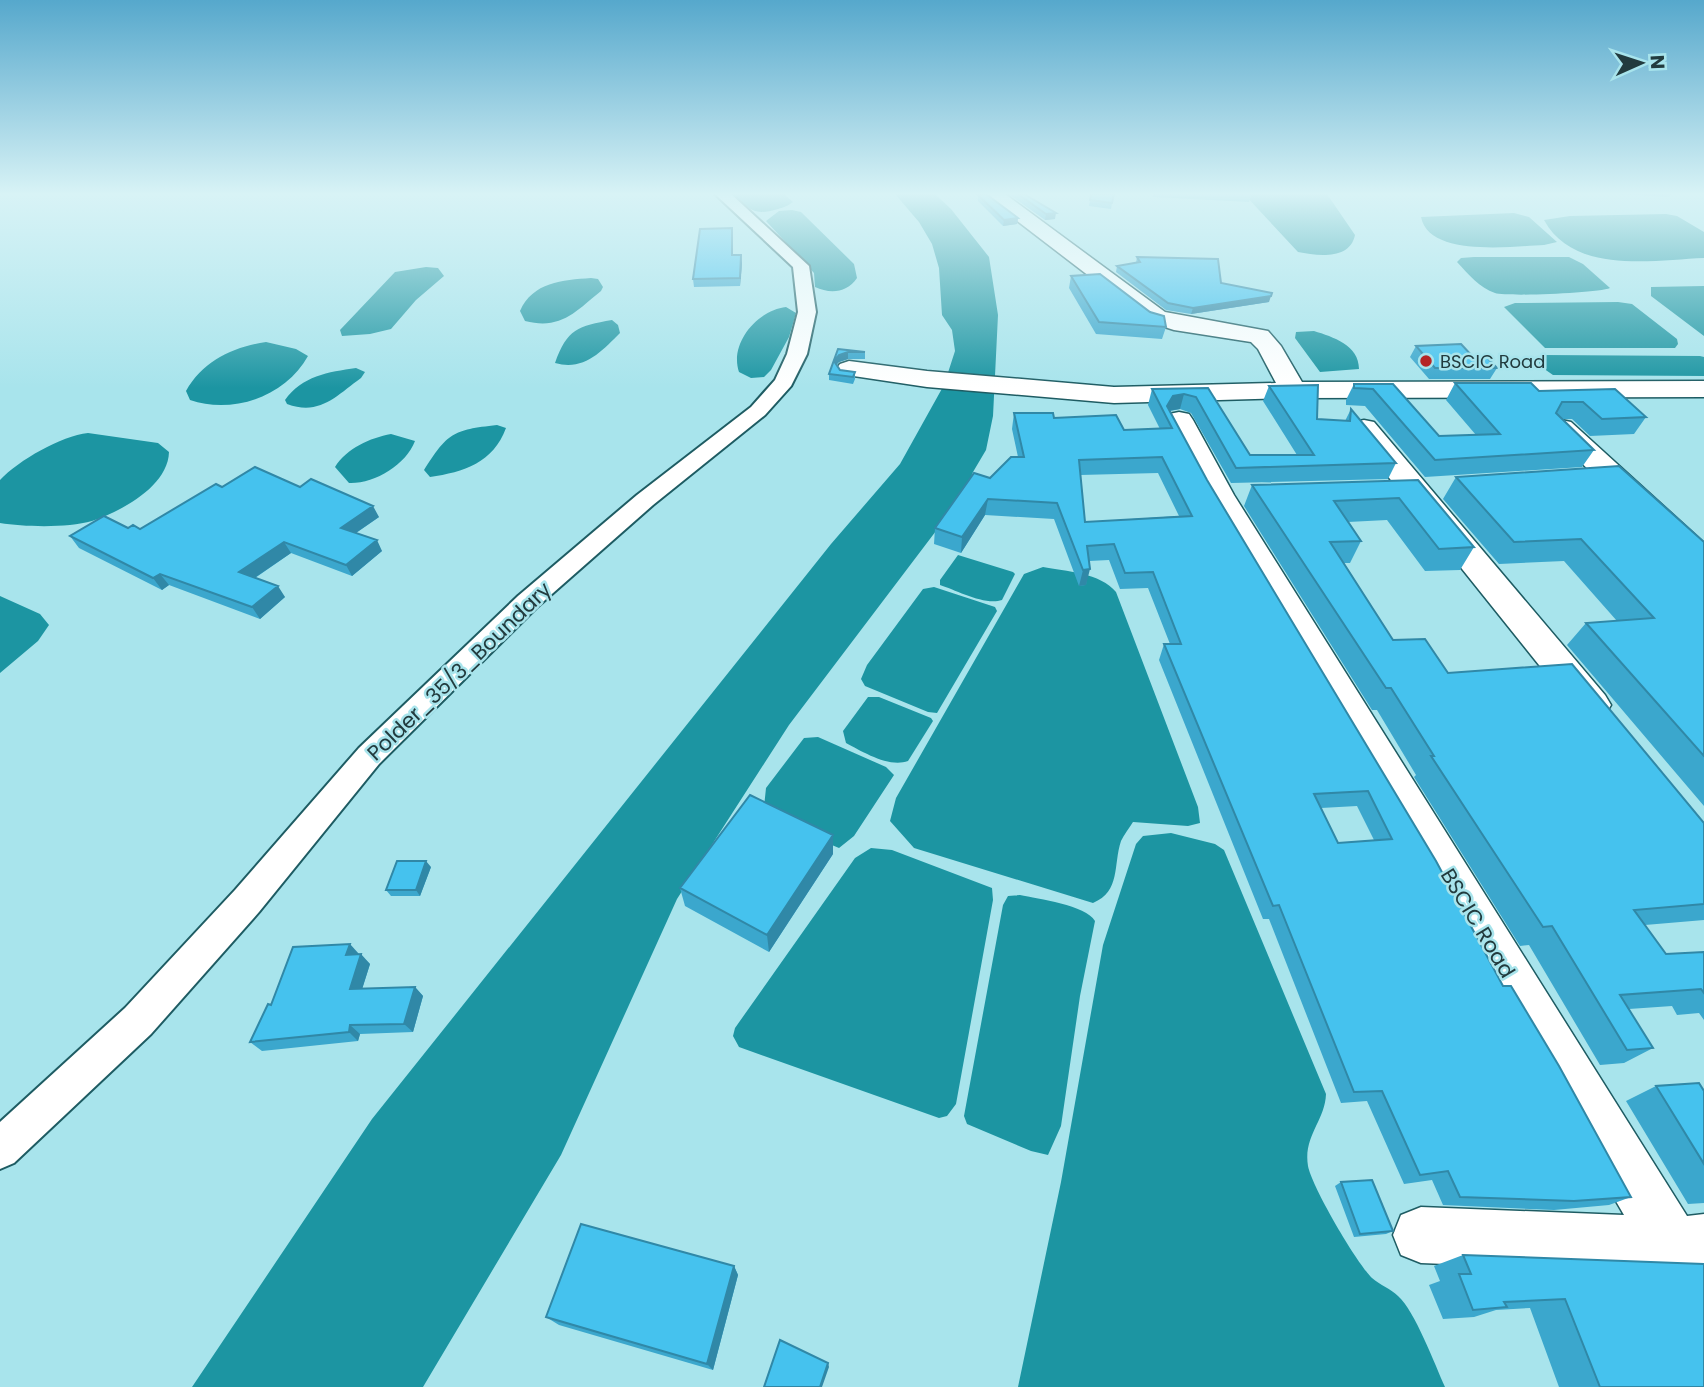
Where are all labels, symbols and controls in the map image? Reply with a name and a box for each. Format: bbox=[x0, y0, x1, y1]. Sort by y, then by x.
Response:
north arrow bbox=[1606, 28, 1676, 98]
text: N bbox=[1644, 54, 1671, 70]
place label: BSCIC Road bbox=[1440, 349, 1545, 374]
marker: BSCIC Road bbox=[1418, 353, 1434, 369]
street label: Polder_35/3_Boundary bbox=[361, 575, 558, 767]
street label: BSCIC Road bbox=[1434, 863, 1522, 983]

